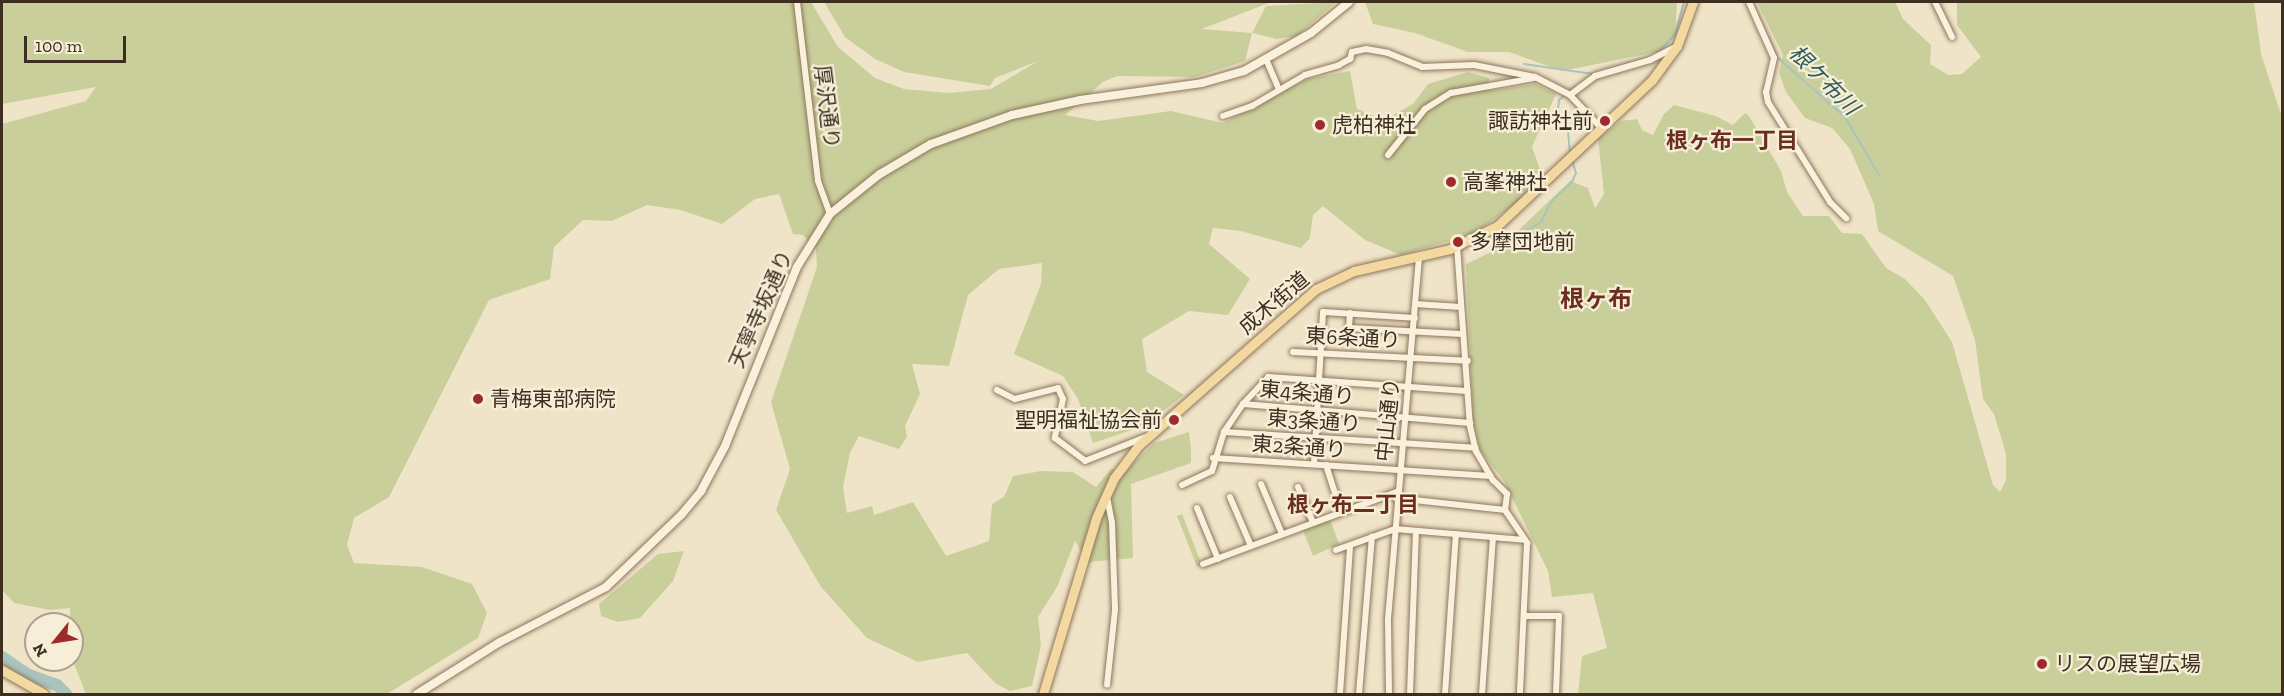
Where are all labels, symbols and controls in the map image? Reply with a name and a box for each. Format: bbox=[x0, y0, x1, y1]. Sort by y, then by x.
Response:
scale bar bbox=[27, 24, 129, 62]
text: 100 m bbox=[35, 35, 82, 57]
water label: 根ケ布川 bbox=[1784, 40, 1864, 120]
street label: 厚沢通り bbox=[809, 64, 845, 150]
place label: 諏訪神社前 bbox=[1488, 108, 1593, 134]
place label: 虎柏神社 bbox=[1332, 112, 1416, 138]
marker: 諏訪神社前 bbox=[1598, 114, 1612, 128]
marker: 虎柏神社 bbox=[1313, 118, 1327, 132]
district label: 根ヶ布一丁目 bbox=[1666, 128, 1798, 154]
place label: 高峯神社 bbox=[1463, 169, 1547, 195]
marker: 高峯神社 bbox=[1444, 175, 1458, 189]
place label: 多摩団地前 bbox=[1470, 229, 1575, 255]
marker: 多摩団地前 bbox=[1451, 235, 1465, 249]
street label: 天寧寺坂通り bbox=[724, 246, 798, 372]
street label: 成木街道 bbox=[1234, 266, 1314, 340]
district label: 根ヶ布 bbox=[1560, 285, 1632, 313]
street label: 東6条通り bbox=[1305, 323, 1401, 353]
street label: 東4条通り bbox=[1258, 376, 1356, 410]
street label: 中山通り bbox=[1371, 377, 1405, 463]
place label: 青梅東部病院 bbox=[490, 386, 616, 412]
marker: 青梅東部病院 bbox=[471, 392, 485, 406]
street label: 東3条通り bbox=[1266, 405, 1362, 437]
place label: 聖明福祉協会前 bbox=[1015, 407, 1162, 433]
marker: 聖明福祉協会前 bbox=[1167, 413, 1181, 427]
street label: 東2条通り bbox=[1251, 431, 1347, 463]
district label: 根ヶ布二丁目 bbox=[1287, 492, 1419, 518]
north arrow bbox=[24, 612, 84, 672]
text: N bbox=[28, 640, 51, 660]
place label: リスの展望広場 bbox=[2054, 651, 2201, 677]
marker: リスの展望広場 bbox=[2035, 657, 2049, 671]

